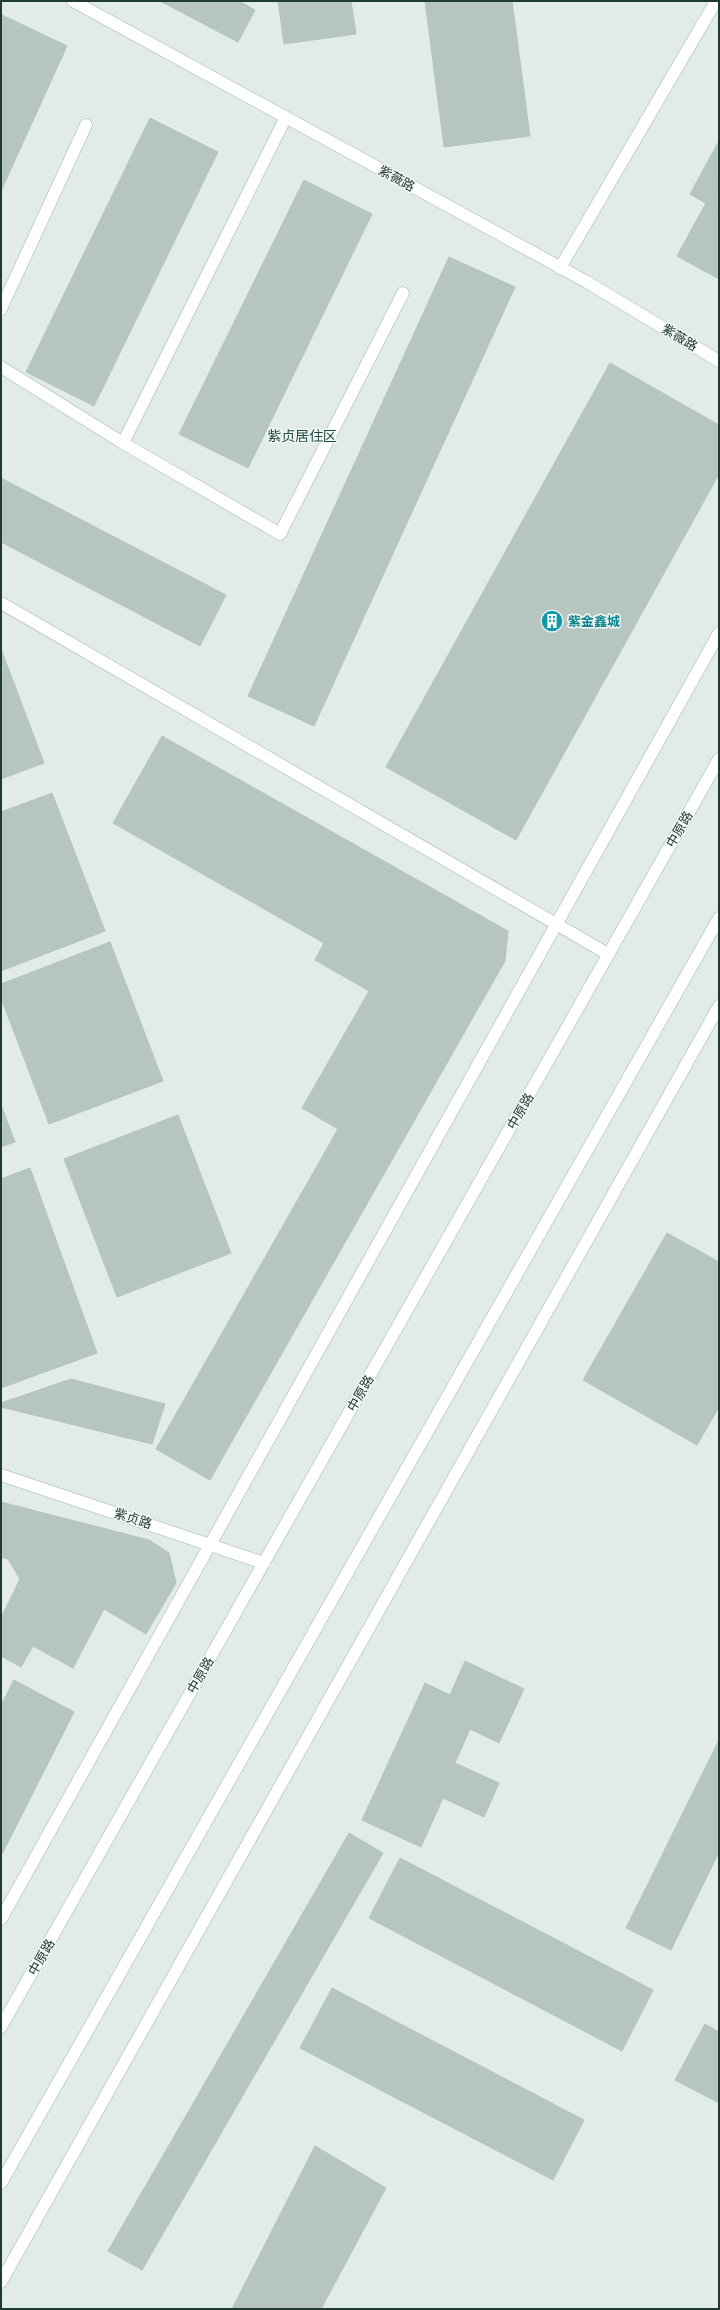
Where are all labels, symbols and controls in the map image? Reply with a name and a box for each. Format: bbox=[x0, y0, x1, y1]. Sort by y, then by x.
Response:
street label: 紫薇路 bbox=[376, 162, 418, 194]
street label: 紫薇路 bbox=[659, 320, 701, 354]
district label: 紫贞居住区 bbox=[267, 427, 337, 444]
building icon: 紫金鑫城 bbox=[539, 608, 565, 634]
place label: 紫金鑫城 bbox=[568, 613, 620, 629]
street label: 中原路 bbox=[662, 808, 696, 850]
street label: 中原路 bbox=[503, 1090, 537, 1132]
street label: 中原路 bbox=[343, 1372, 377, 1414]
street label: 紫贞路 bbox=[112, 1504, 154, 1532]
street label: 中原路 bbox=[183, 1654, 217, 1696]
street label: 中原路 bbox=[24, 1936, 58, 1978]

